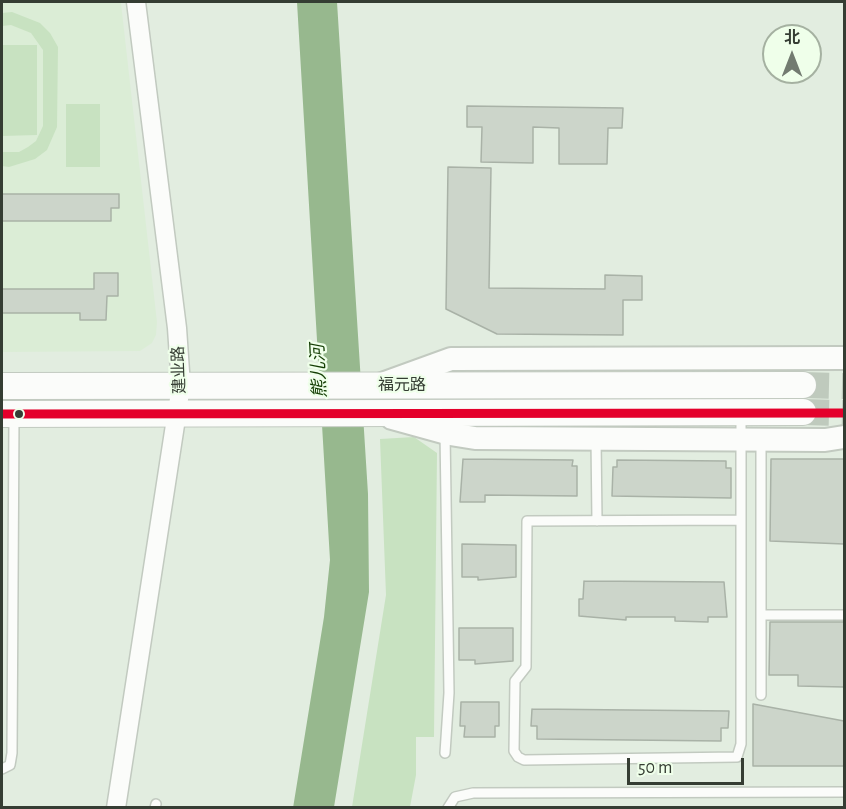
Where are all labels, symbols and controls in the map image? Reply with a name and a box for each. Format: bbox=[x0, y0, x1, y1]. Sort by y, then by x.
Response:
north arrow bbox=[762, 24, 822, 84]
text: 北 bbox=[784, 30, 800, 46]
water label: 熊儿河 bbox=[307, 343, 331, 399]
street label: 建业路 bbox=[169, 346, 189, 394]
street label: 福元路 bbox=[378, 375, 426, 395]
unlabelled marker bbox=[13, 408, 25, 420]
scale bar bbox=[630, 746, 747, 784]
text: 50 m bbox=[638, 759, 672, 777]

